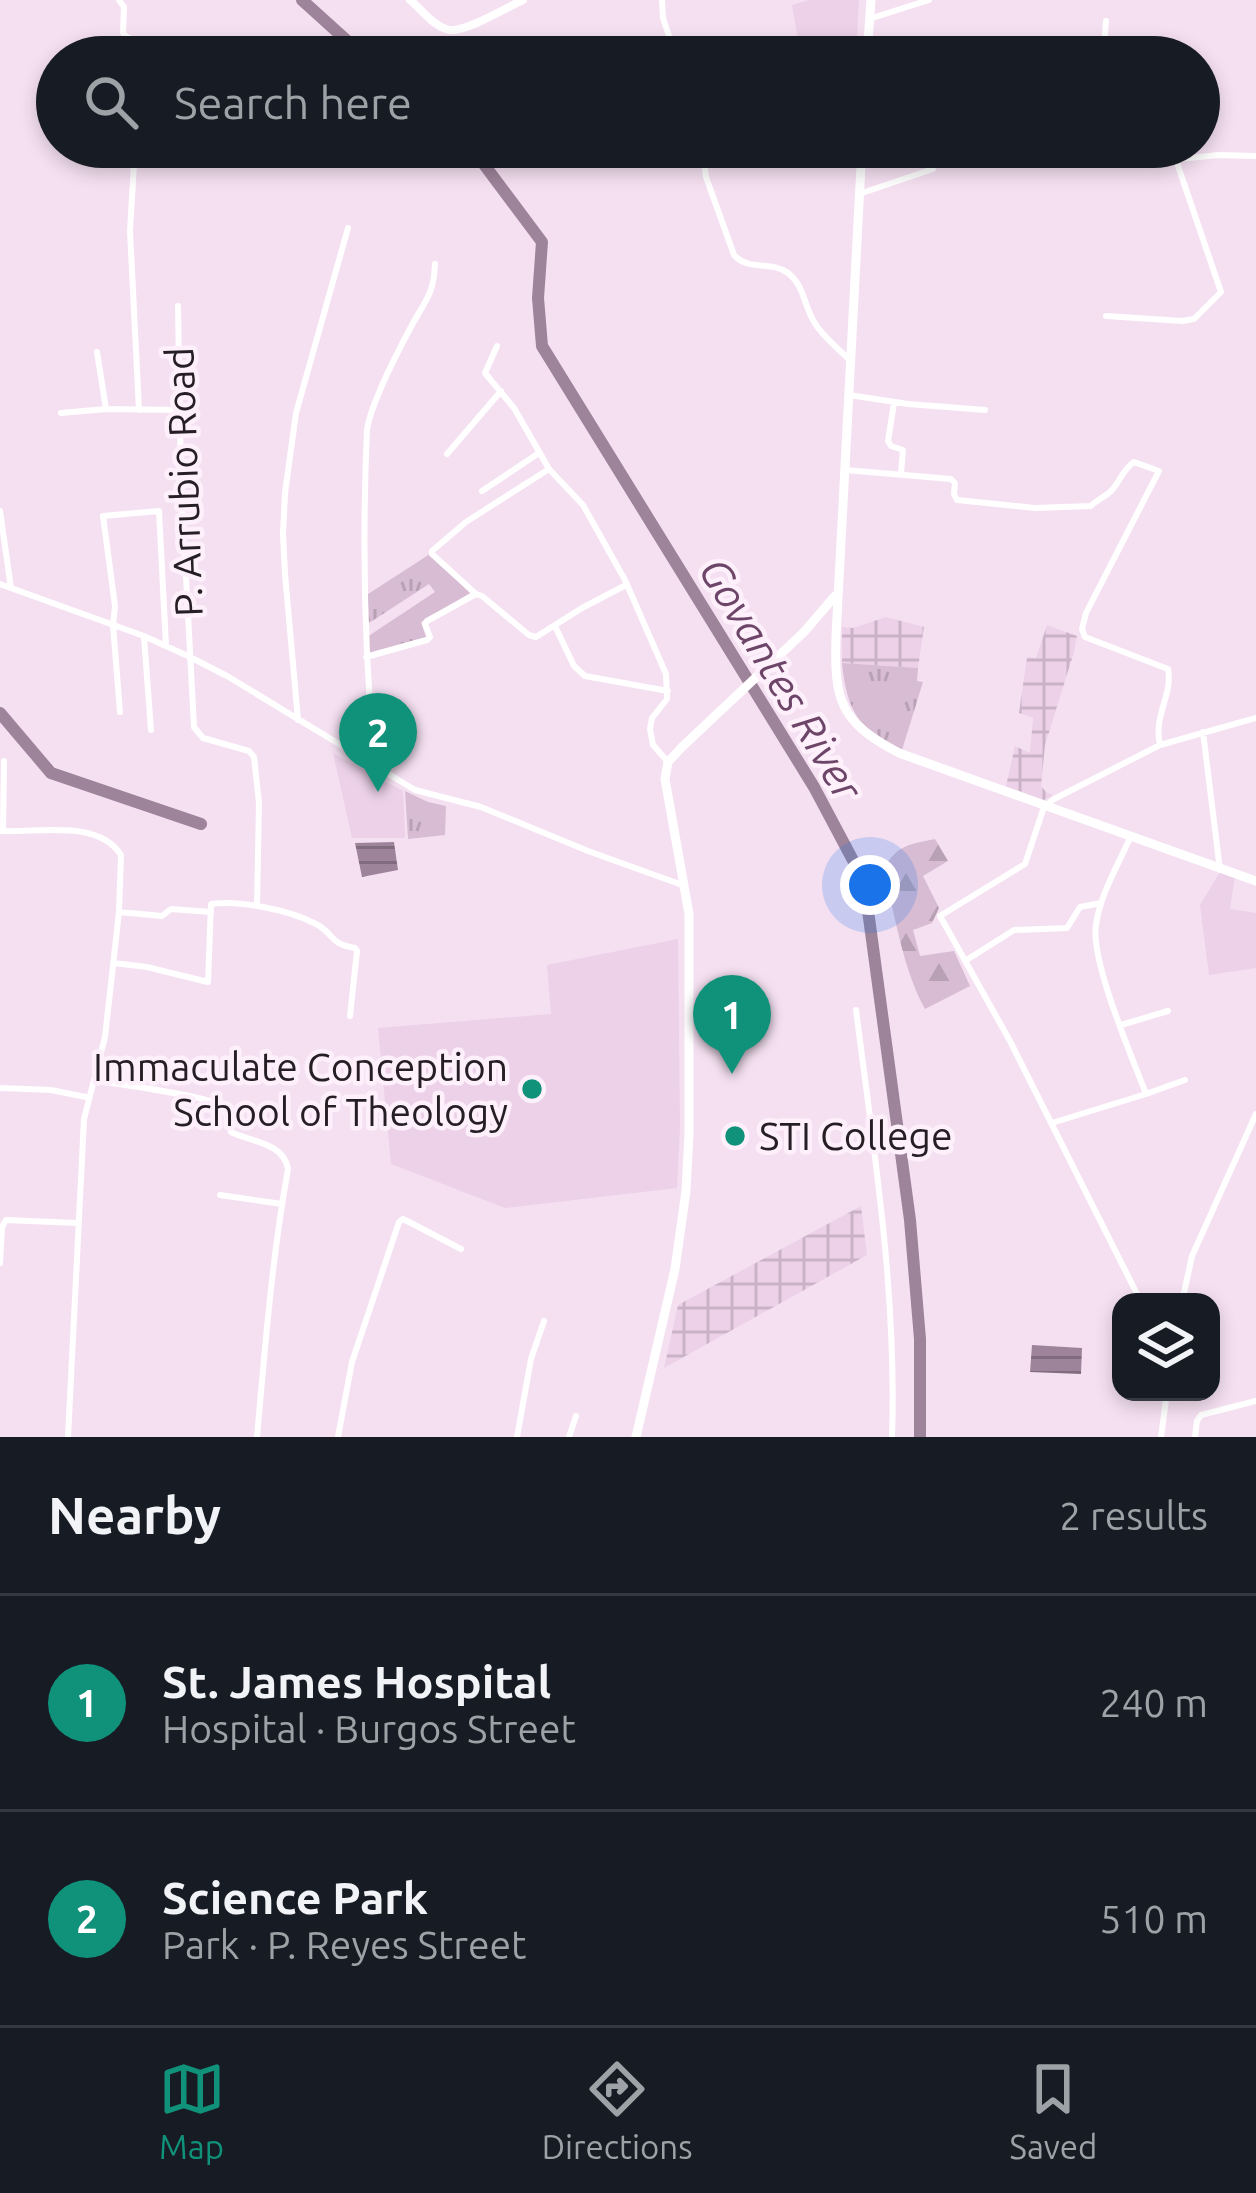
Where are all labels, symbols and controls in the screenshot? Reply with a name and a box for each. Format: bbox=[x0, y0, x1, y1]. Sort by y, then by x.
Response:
search box bbox=[36, 36, 1220, 168]
icon: search bbox=[78, 69, 144, 135]
text: Search here bbox=[174, 77, 412, 128]
street label: P. Arrubio Road bbox=[157, 346, 210, 618]
water label: Govantes River bbox=[691, 549, 873, 810]
pin: 2 bbox=[339, 693, 417, 792]
your location bbox=[840, 855, 900, 915]
pin: 1 bbox=[693, 975, 771, 1074]
place label: Immaculate Conception School of Theology bbox=[93, 1045, 508, 1133]
marker: Immaculate Conception School of Theology bbox=[519, 1076, 545, 1102]
place label: STI College bbox=[759, 1114, 953, 1157]
marker: STI College bbox=[722, 1123, 748, 1149]
map controls bbox=[1112, 1293, 1220, 1401]
button: layers bbox=[1112, 1293, 1220, 1401]
text: Nearby bbox=[48, 1486, 221, 1544]
text: 2 results bbox=[1059, 1494, 1208, 1537]
text: St. James Hospital bbox=[162, 1656, 551, 1707]
text: 1 bbox=[76, 1681, 98, 1724]
text: 240 m bbox=[1099, 1681, 1208, 1724]
text: Hospital · Burgos Street bbox=[162, 1707, 576, 1750]
text: Science Park bbox=[162, 1872, 428, 1923]
text: 2 bbox=[76, 1897, 98, 1940]
text: 510 m bbox=[1099, 1897, 1208, 1940]
text: Park · P. Reyes Street bbox=[162, 1923, 526, 1966]
tab: Map bbox=[159, 2056, 225, 2165]
tab: Directions bbox=[542, 2056, 692, 2165]
tab: Saved bbox=[1010, 2056, 1097, 2165]

